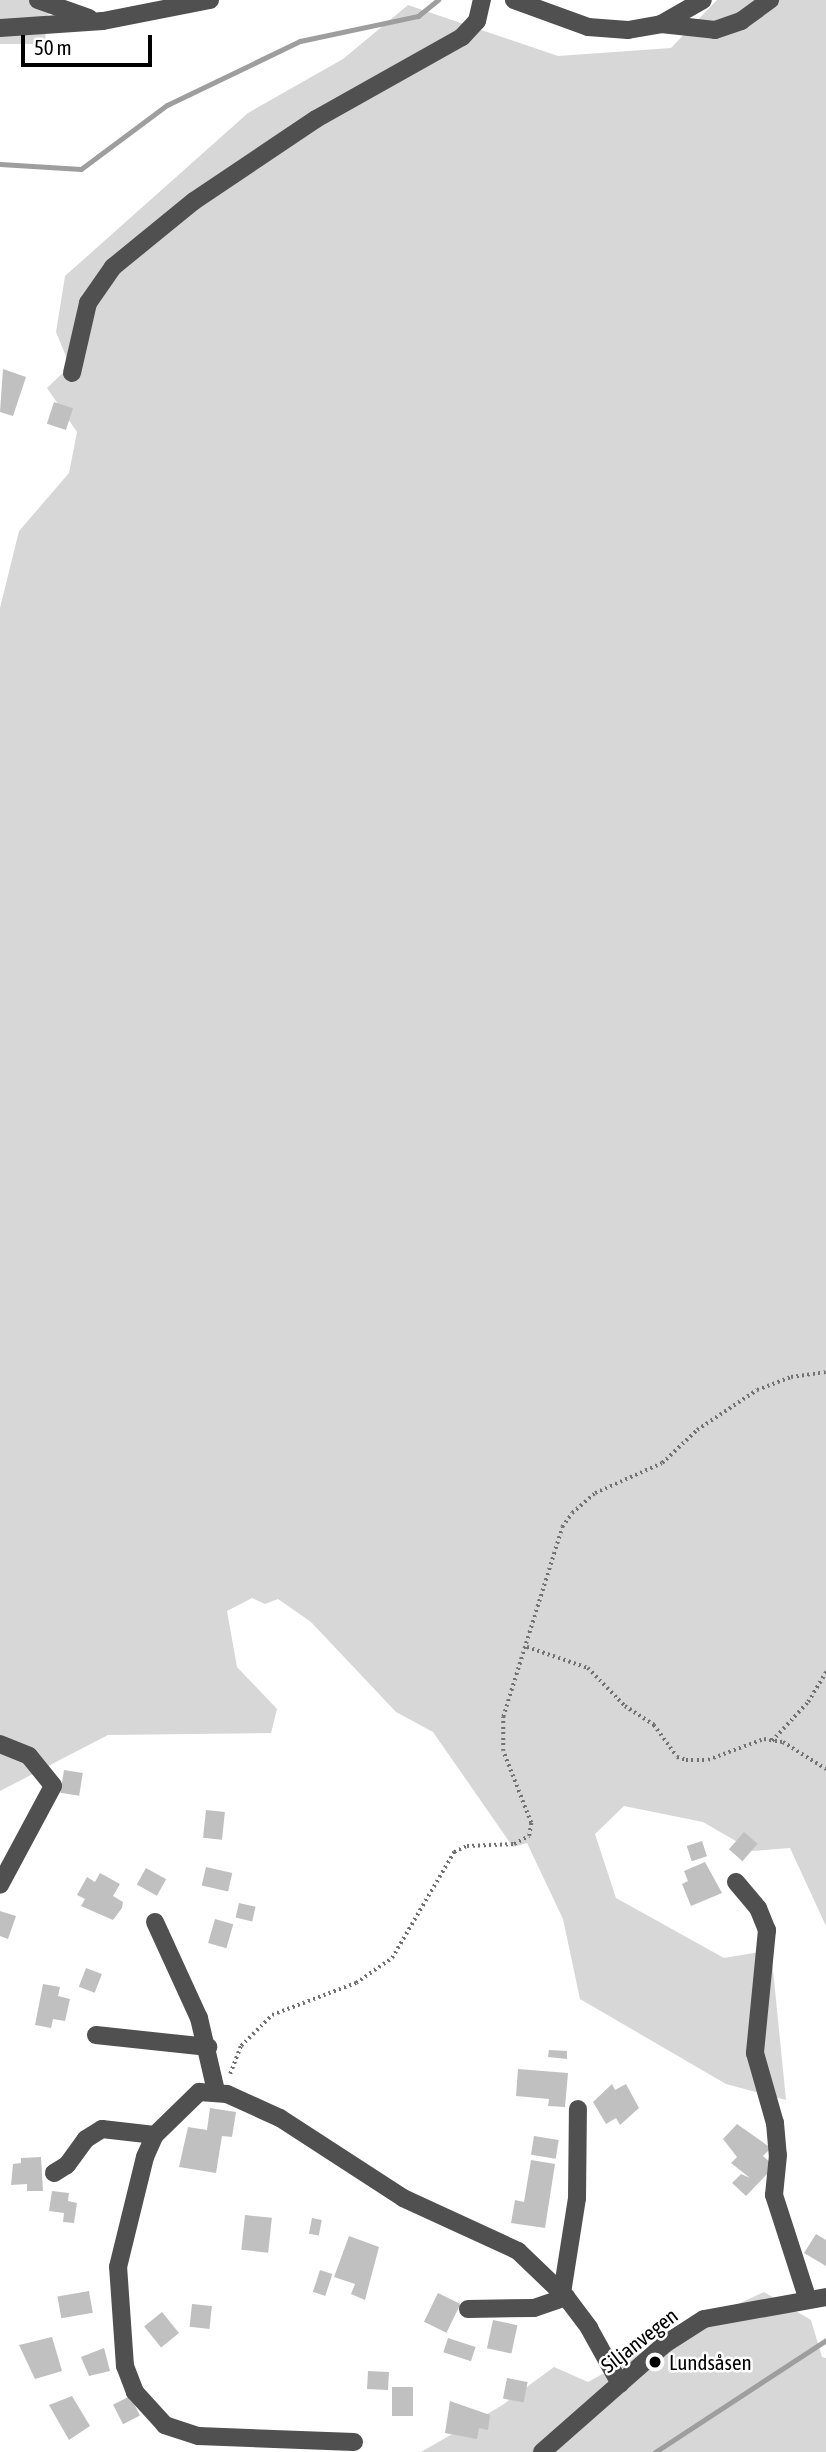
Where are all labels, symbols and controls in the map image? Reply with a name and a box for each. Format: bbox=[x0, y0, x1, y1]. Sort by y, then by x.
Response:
scale bar bbox=[24, 21, 156, 65]
text: 50 m bbox=[34, 35, 72, 59]
street label: Siljanvegen bbox=[596, 2302, 682, 2378]
place label: Lundsåsen bbox=[669, 2349, 752, 2375]
marker: Lundsåsen bbox=[647, 2354, 663, 2370]

